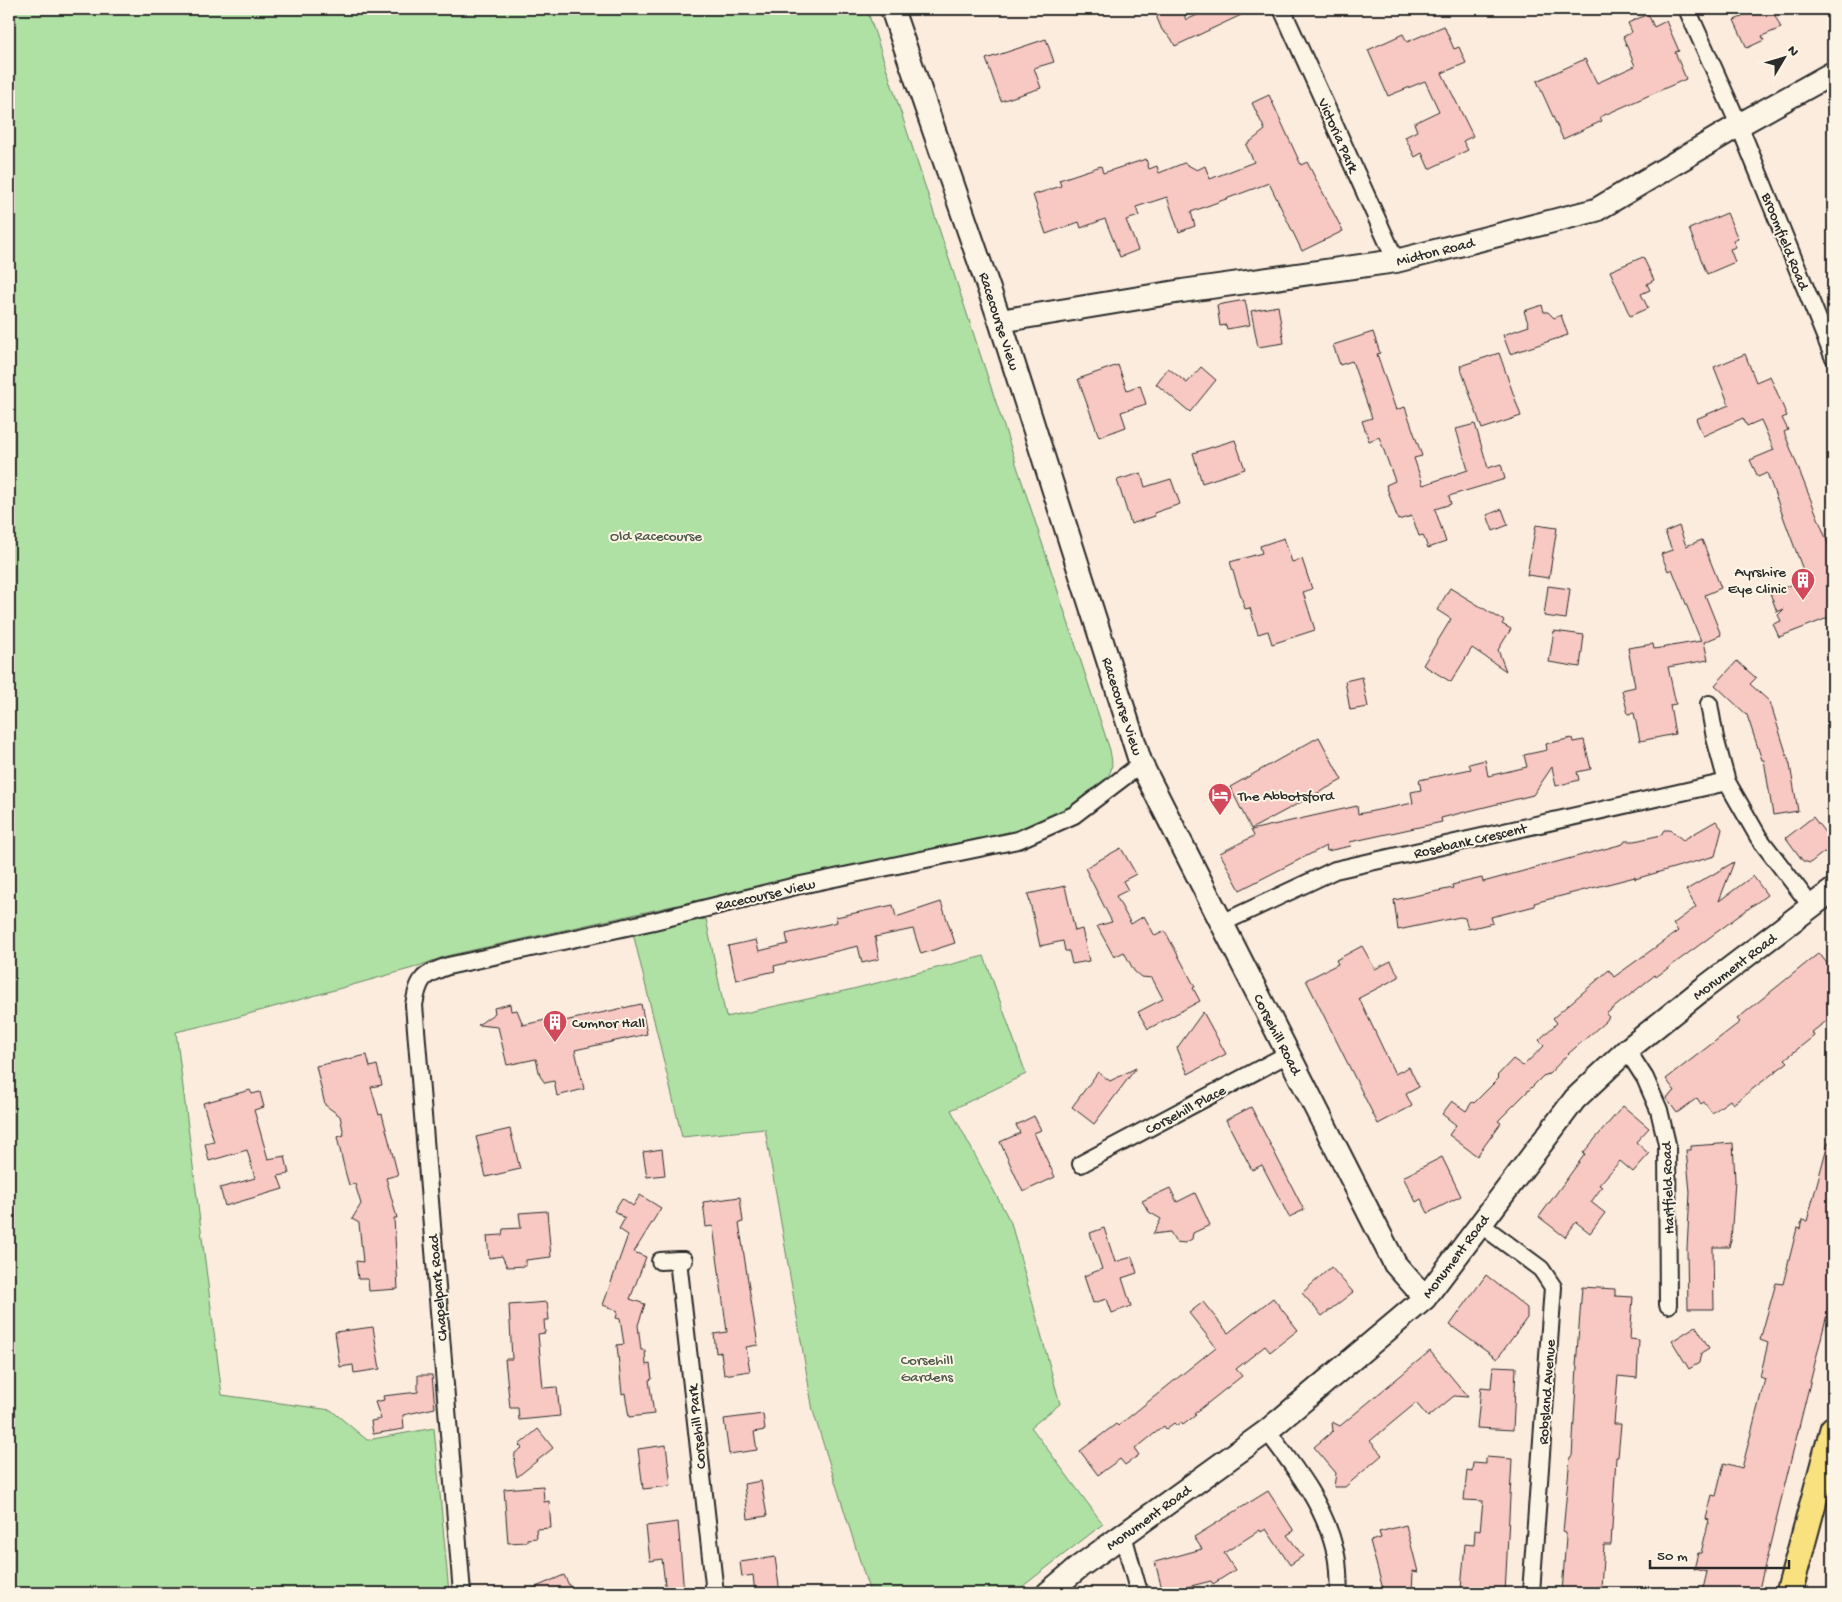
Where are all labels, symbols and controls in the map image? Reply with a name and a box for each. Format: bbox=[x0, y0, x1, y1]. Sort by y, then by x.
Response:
north arrow bbox=[1760, 32, 1810, 82]
text: N bbox=[1783, 43, 1802, 60]
street label: Victoria Park bbox=[1312, 95, 1362, 177]
street label: Broomfield Road bbox=[1756, 190, 1812, 294]
street label: Midton Road bbox=[1395, 234, 1478, 271]
street label: Racecourse View bbox=[974, 270, 1023, 373]
park label: Old Racecourse bbox=[610, 528, 702, 546]
place label: Ayrshire Eye Clinic bbox=[1728, 564, 1787, 599]
building icon: Ayrshire Eye Clinic bbox=[1790, 567, 1816, 601]
street label: Racecourse View bbox=[1097, 655, 1146, 758]
hotel icon: The Abbotsford bbox=[1207, 782, 1233, 816]
place label: The Abbotsford bbox=[1237, 788, 1335, 806]
street label: Rosebank Crescent bbox=[1412, 820, 1530, 864]
street label: Racecourse View bbox=[714, 876, 818, 916]
street label: Monument Road bbox=[1690, 929, 1782, 1005]
street label: Corsehill Road bbox=[1248, 991, 1305, 1080]
building icon: Cumnor Hall bbox=[542, 1009, 568, 1043]
place label: Cumnor Hall bbox=[572, 1015, 645, 1033]
street label: Corsehill Place bbox=[1143, 1082, 1230, 1140]
street label: Hartfield Road bbox=[1658, 1140, 1680, 1234]
street label: Monument Road bbox=[1419, 1211, 1495, 1303]
street label: Chapelpark Road bbox=[425, 1233, 453, 1342]
street label: Robsland Avenue bbox=[1535, 1339, 1561, 1445]
park label: Corsehill Gardens bbox=[901, 1352, 954, 1387]
street label: Corsehill Park bbox=[684, 1382, 711, 1470]
street label: Monument Road bbox=[1103, 1481, 1196, 1555]
scale bar bbox=[1650, 1537, 1788, 1569]
text: 50 m bbox=[1657, 1548, 1688, 1566]

